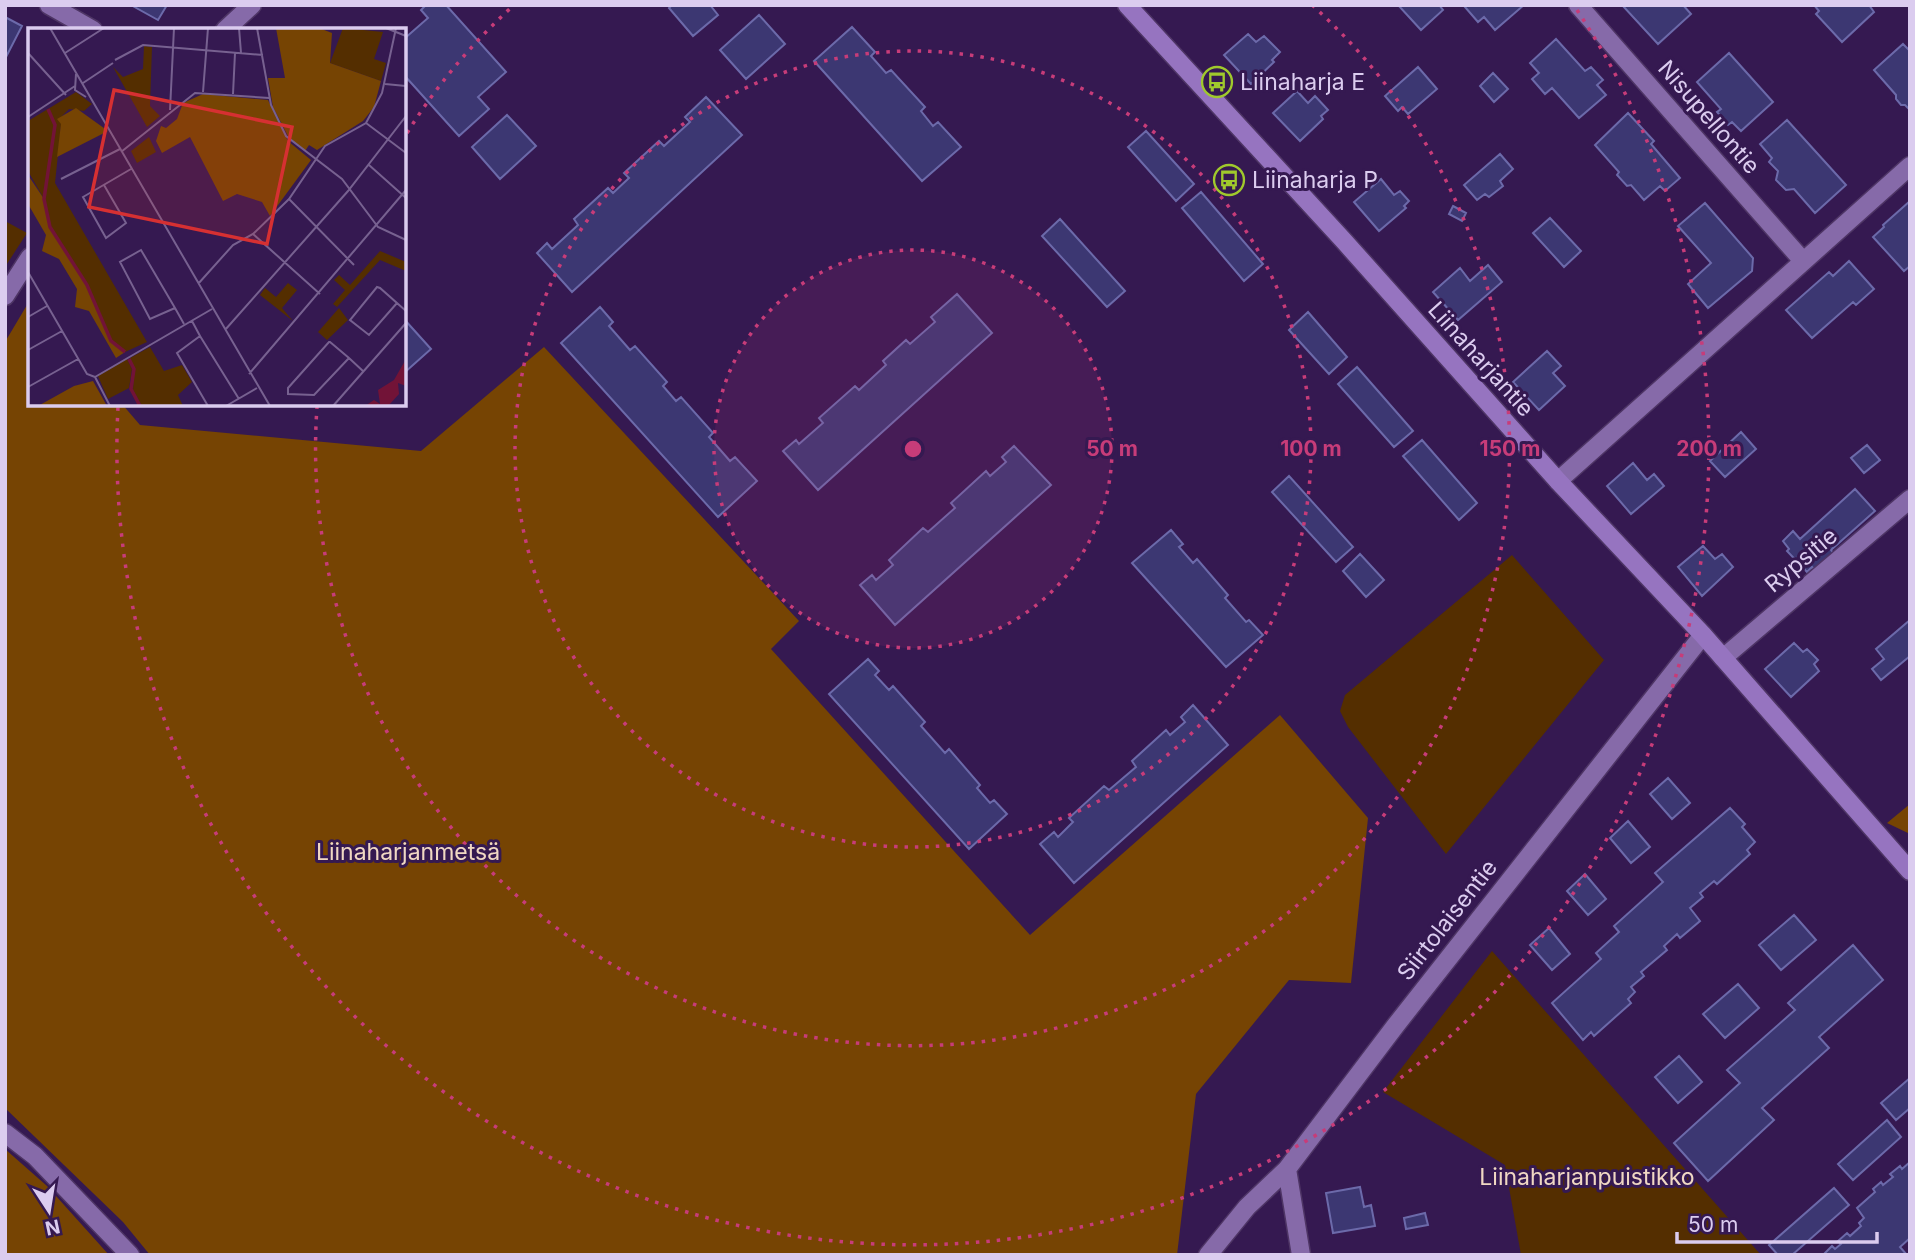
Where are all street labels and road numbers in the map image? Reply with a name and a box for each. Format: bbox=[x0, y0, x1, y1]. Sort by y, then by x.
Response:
street label: Nisupellontie bbox=[1652, 55, 1766, 179]
street label: Liinaharjantie bbox=[1422, 296, 1540, 422]
street label: Rypsitie bbox=[1759, 522, 1843, 598]
street label: Siirtolaisentie bbox=[1391, 854, 1503, 986]

